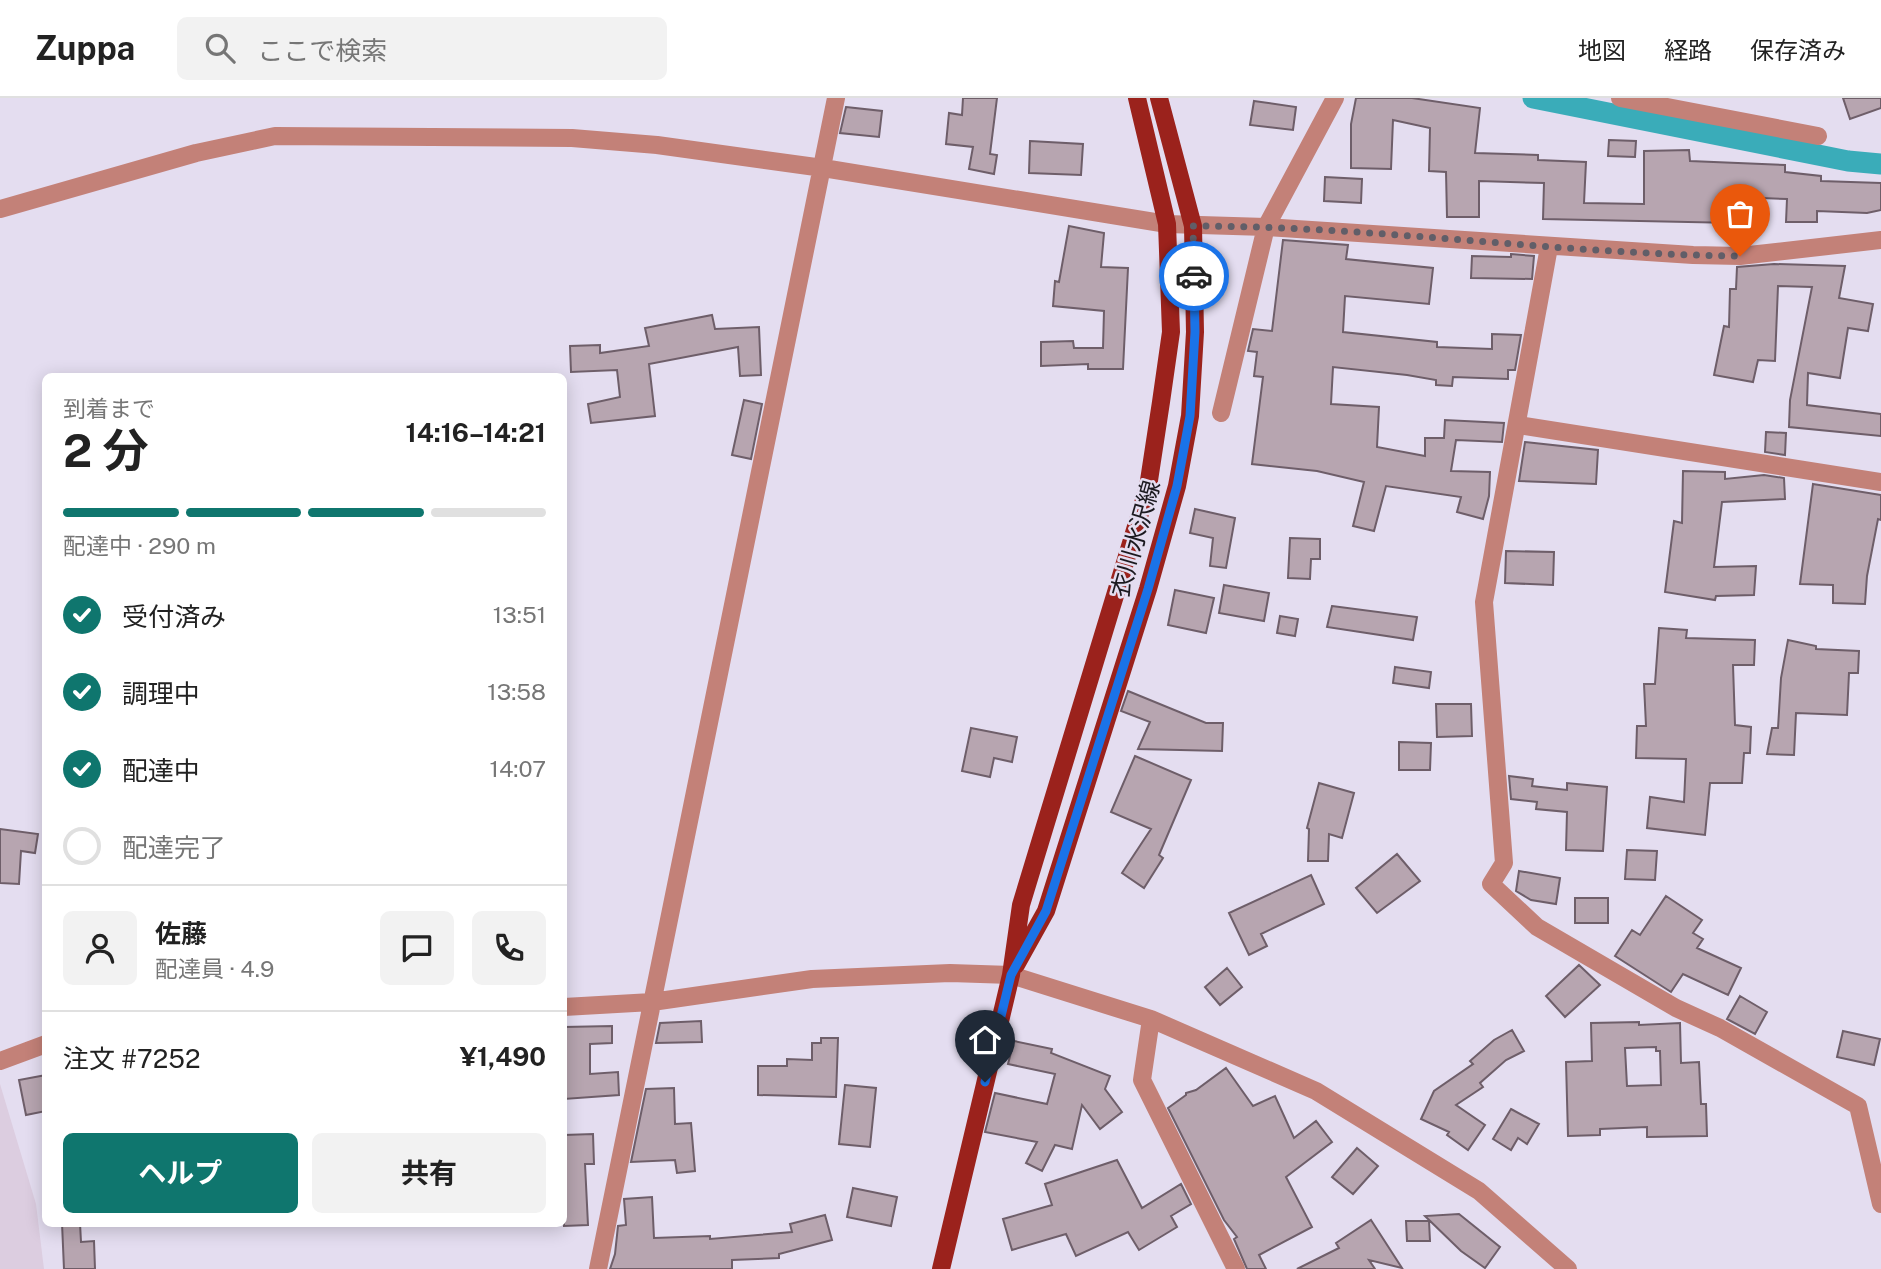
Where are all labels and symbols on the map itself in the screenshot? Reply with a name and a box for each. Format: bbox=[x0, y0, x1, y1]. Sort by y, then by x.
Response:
pin bbox=[1710, 184, 1770, 256]
courier bbox=[1159, 241, 1229, 311]
street label: 衣川水沢線 bbox=[1105, 477, 1165, 600]
pin bbox=[955, 1010, 1015, 1082]

